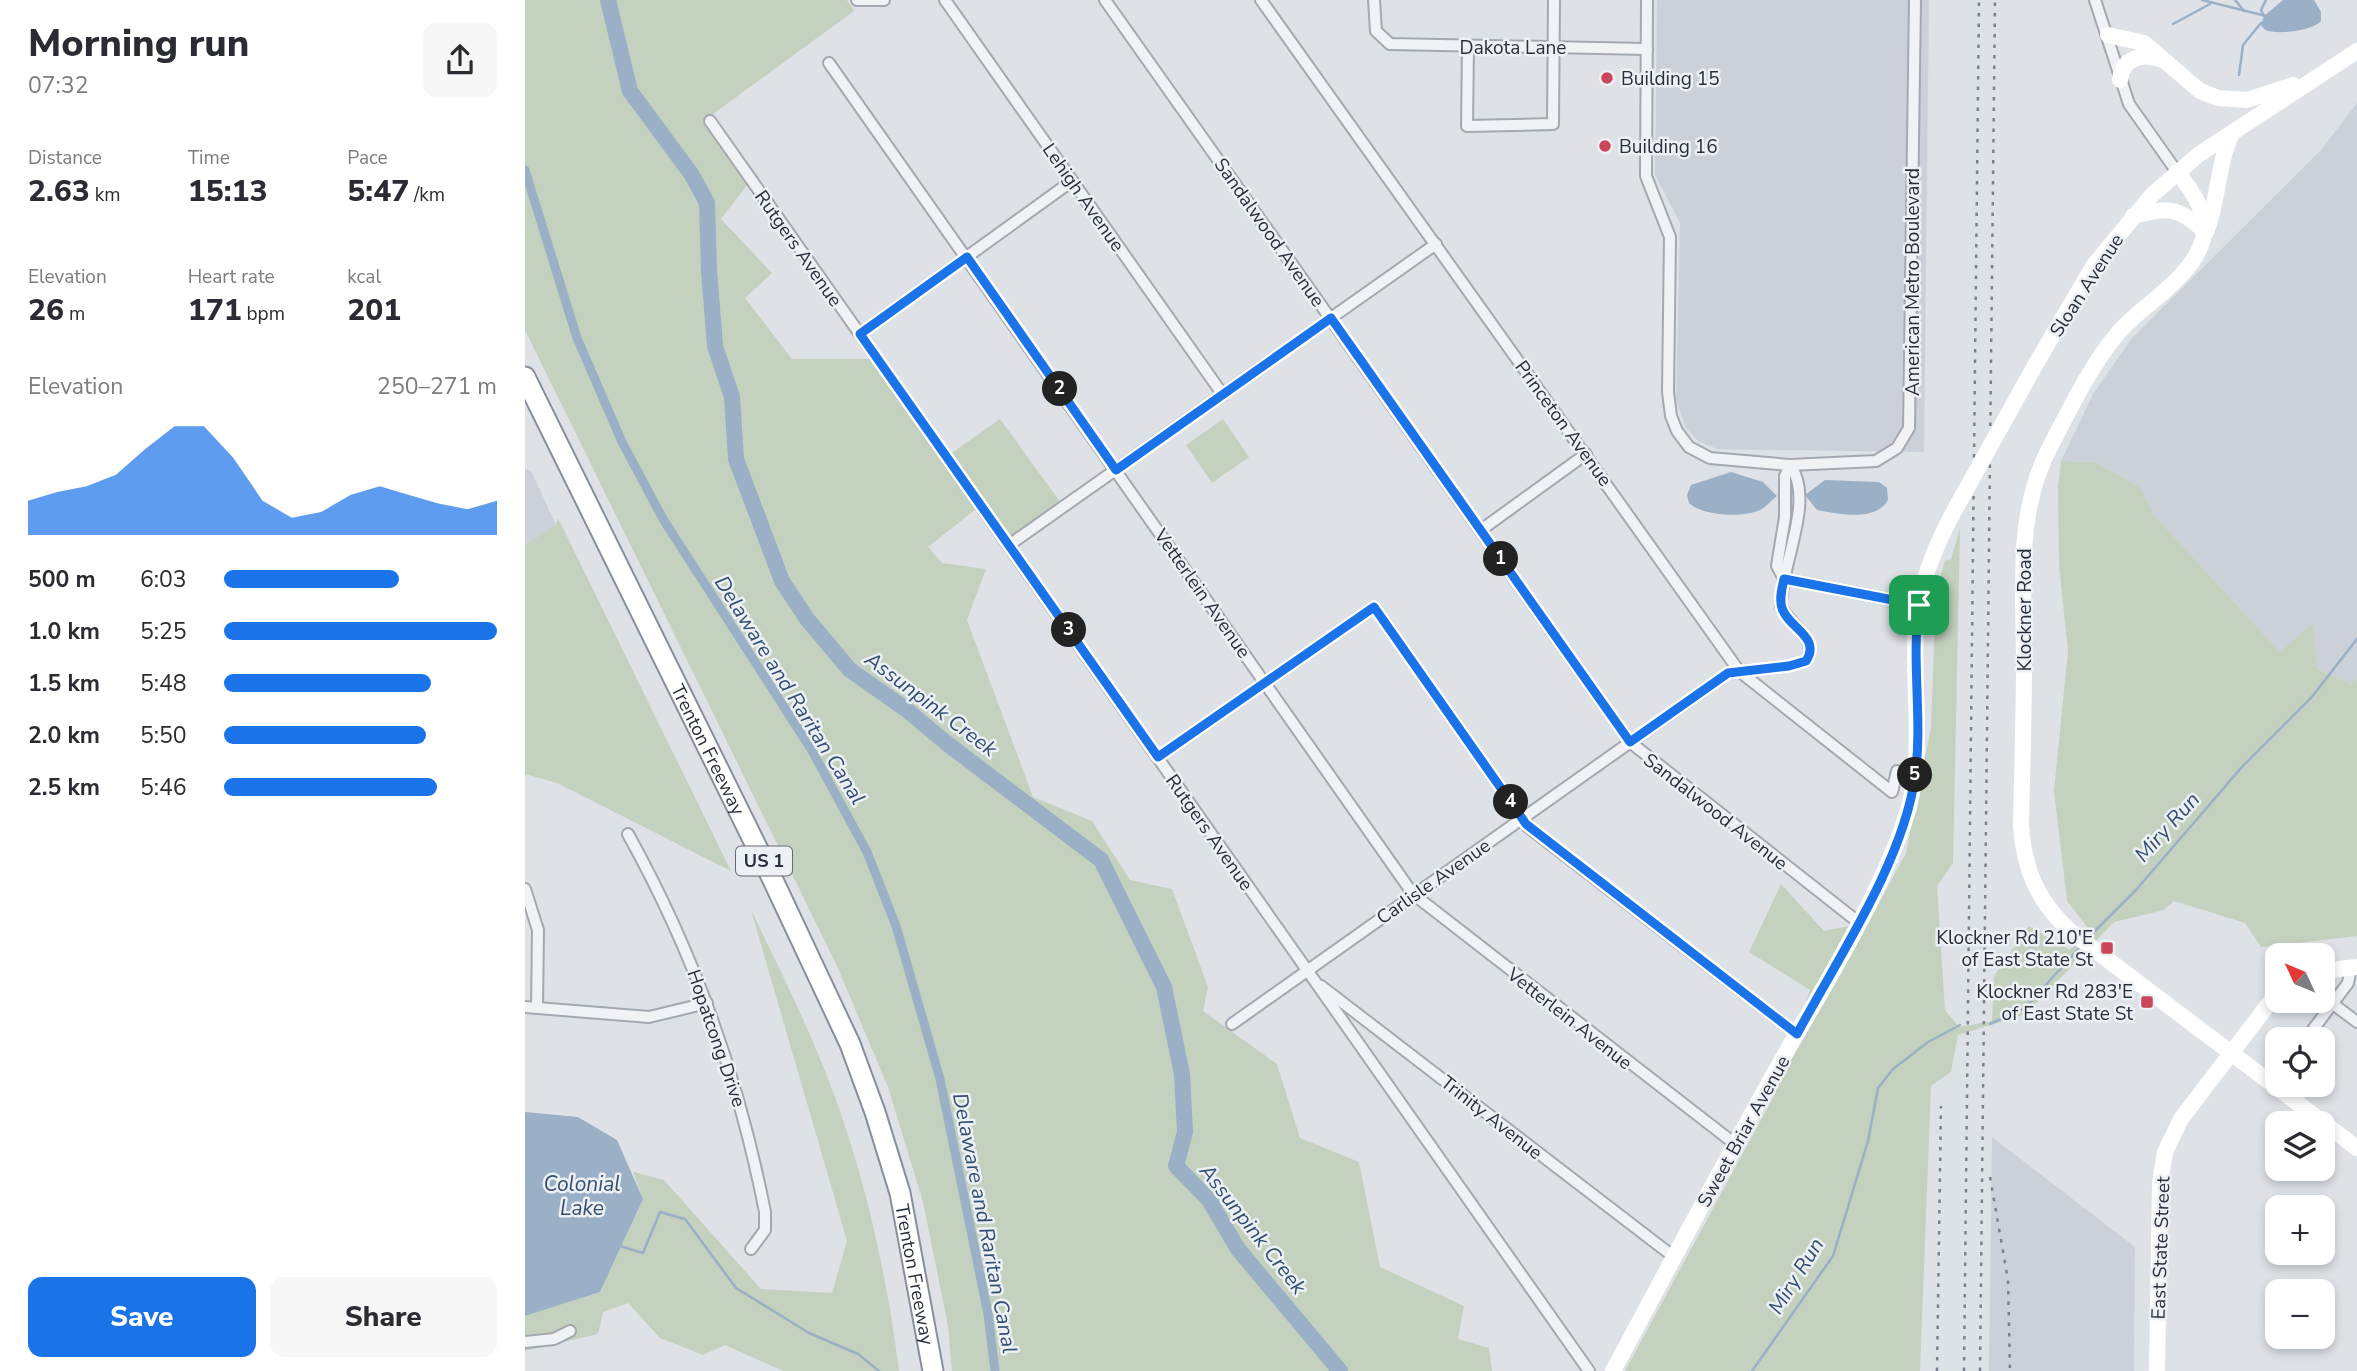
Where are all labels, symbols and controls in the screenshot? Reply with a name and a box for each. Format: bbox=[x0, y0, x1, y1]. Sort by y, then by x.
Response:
text: Morning run bbox=[28, 18, 249, 69]
button: share bbox=[423, 23, 497, 97]
street label: Dakota Lane bbox=[1460, 35, 1566, 61]
place label: Building 15 bbox=[1621, 66, 1720, 92]
text: 07:32 bbox=[28, 70, 88, 101]
marker: Building 15 bbox=[1599, 70, 1615, 86]
place label: Building 16 bbox=[1619, 134, 1718, 160]
street label: Lehigh Avenue bbox=[1036, 138, 1130, 257]
marker: Building 16 bbox=[1597, 138, 1613, 154]
text: Distance bbox=[28, 145, 102, 171]
text: Time bbox=[188, 145, 230, 171]
text: Pace bbox=[347, 145, 388, 171]
street label: Sandalwood Avenue bbox=[1208, 153, 1331, 312]
street label: American Metro Boulevard bbox=[1900, 168, 1926, 396]
text: 2.63 bbox=[28, 171, 90, 212]
text: 15:13 bbox=[188, 171, 267, 212]
text: 5:47 bbox=[347, 171, 409, 212]
text: km bbox=[90, 182, 120, 208]
text: /km bbox=[409, 182, 445, 208]
street label: Rutgers Avenue bbox=[748, 185, 848, 312]
street label: Sloan Avenue bbox=[2044, 229, 2130, 342]
text: Elevation bbox=[28, 264, 107, 290]
text: Heart rate bbox=[188, 264, 275, 290]
text: kcal bbox=[347, 264, 381, 290]
text: 26 bbox=[28, 290, 64, 331]
text: 171 bbox=[188, 290, 242, 331]
text: 201 bbox=[347, 290, 401, 331]
text: m bbox=[64, 301, 85, 327]
text: bpm bbox=[242, 301, 285, 327]
street label: Princeton Avenue bbox=[1509, 355, 1618, 492]
text: Elevation bbox=[28, 371, 123, 402]
text: 250–271 m bbox=[377, 371, 497, 402]
pin: 2 bbox=[1043, 372, 1077, 406]
text: 2 bbox=[1054, 375, 1065, 401]
street label: Vetterlein Avenue bbox=[1147, 523, 1257, 663]
pin: 1 bbox=[1483, 542, 1518, 576]
text: 1 bbox=[1495, 545, 1506, 571]
street label: Klockner Road bbox=[2012, 548, 2038, 672]
text: 500 m bbox=[28, 564, 96, 595]
text: 6:03 bbox=[140, 564, 187, 595]
water label: Delaware and Raritan Canal bbox=[708, 570, 872, 810]
pin bbox=[1889, 575, 1949, 635]
icon: arrive bbox=[1900, 586, 1938, 624]
pin: 3 bbox=[1051, 612, 1087, 648]
text: 1.0 km bbox=[28, 616, 100, 647]
text: 5:25 bbox=[140, 616, 187, 647]
text: 3 bbox=[1063, 616, 1074, 642]
water label: Assunpink Creek bbox=[859, 645, 1003, 763]
text: 1.5 km bbox=[28, 668, 100, 699]
text: 5:48 bbox=[140, 668, 187, 699]
street label: Trenton Freeway bbox=[664, 680, 751, 820]
text: 2.0 km bbox=[28, 720, 100, 751]
text: 5:50 bbox=[140, 720, 187, 751]
street label: Sandalwood Avenue bbox=[1638, 747, 1793, 876]
pin: 5 bbox=[1897, 758, 1933, 792]
text: 5 bbox=[1909, 761, 1920, 787]
street label: Rutgers Avenue bbox=[1159, 769, 1259, 896]
text: 2.5 km bbox=[28, 772, 100, 803]
text: 5:46 bbox=[140, 772, 187, 803]
pin: 4 bbox=[1493, 784, 1529, 820]
water label: Miry Run bbox=[2128, 786, 2206, 868]
text: 4 bbox=[1505, 788, 1516, 814]
street label: Carlisle Avenue bbox=[1371, 833, 1496, 931]
road number: US 1 bbox=[736, 846, 792, 876]
place label: Klockner Rd 210'E of East State St bbox=[1936, 925, 2093, 973]
marker: Klockner Rd 210'E of East State St bbox=[2099, 940, 2115, 956]
north arrow bbox=[2265, 943, 2335, 1013]
map controls bbox=[2265, 943, 2335, 1349]
street label: Vetterlein Avenue bbox=[1501, 961, 1637, 1076]
street label: Hopatcong Drive bbox=[680, 966, 752, 1111]
place label: Klockner Rd 283'E of East State St bbox=[1976, 979, 2133, 1027]
marker: Klockner Rd 283'E of East State St bbox=[2139, 994, 2155, 1010]
button: locate bbox=[2265, 1027, 2335, 1097]
street label: Sweet Briar Avenue bbox=[1691, 1051, 1796, 1212]
street label: Trinity Avenue bbox=[1435, 1070, 1548, 1166]
water label: Delaware and Raritan Canal bbox=[946, 1090, 1024, 1356]
button: layers bbox=[2265, 1111, 2335, 1181]
water label: Assunpink Creek bbox=[1193, 1157, 1313, 1300]
water label: Colonial Lake bbox=[543, 1170, 621, 1222]
street label: East State Street bbox=[2146, 1176, 2177, 1320]
button: + bbox=[2265, 1195, 2335, 1265]
street label: Trenton Freeway bbox=[888, 1202, 940, 1347]
water label: Miry Run bbox=[1762, 1233, 1830, 1319]
button: Save bbox=[28, 1277, 256, 1357]
button: Share bbox=[270, 1277, 497, 1357]
button: − bbox=[2265, 1279, 2335, 1349]

